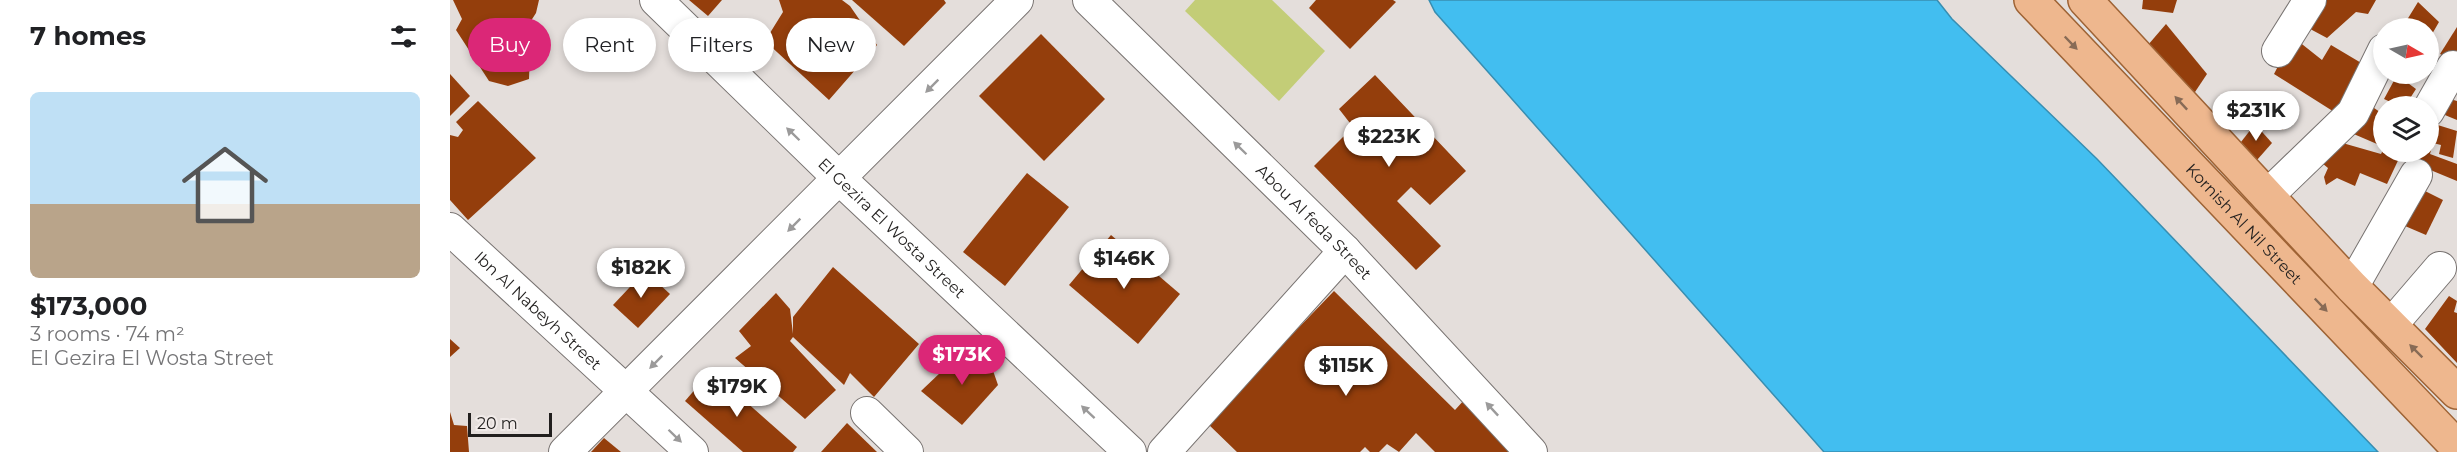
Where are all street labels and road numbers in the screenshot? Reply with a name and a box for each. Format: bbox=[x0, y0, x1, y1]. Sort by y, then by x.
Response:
street label: El Gezira El Wosta Street bbox=[814, 154, 970, 302]
street label: Abou Al feda Street bbox=[1252, 160, 1376, 284]
street label: Kornish Al Nil Street bbox=[2182, 160, 2306, 289]
street label: Ibn Al Nabeyh Street bbox=[471, 248, 606, 374]

